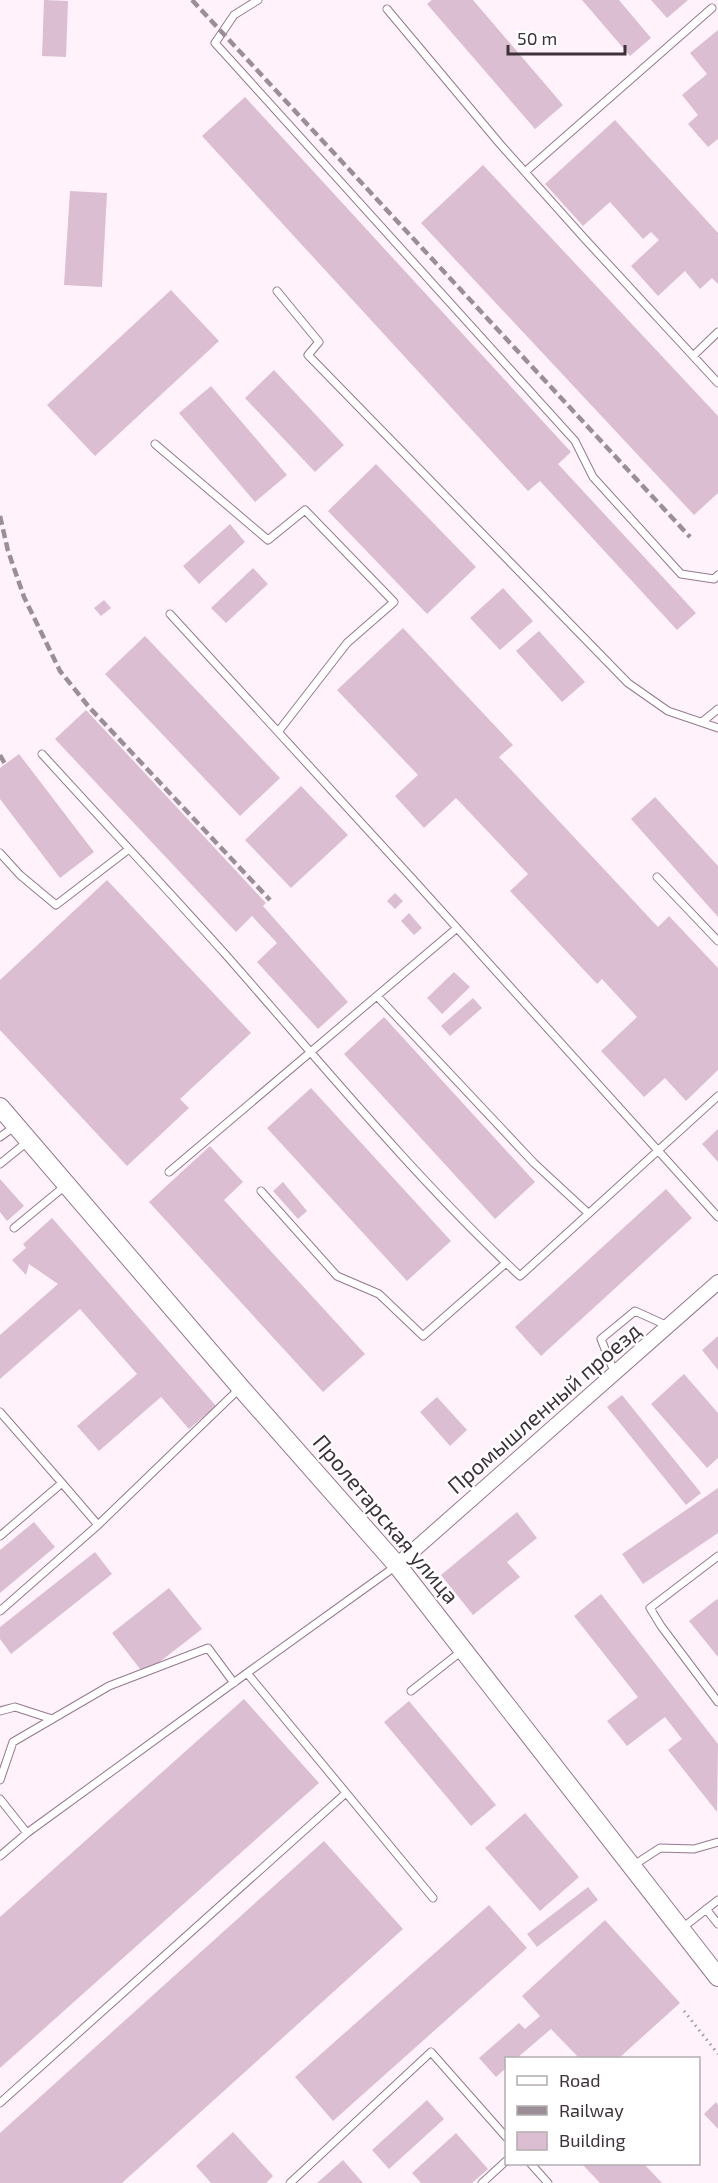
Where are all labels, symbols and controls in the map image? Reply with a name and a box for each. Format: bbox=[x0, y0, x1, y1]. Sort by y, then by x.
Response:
scale bar bbox=[508, 18, 625, 56]
text: 50 m bbox=[517, 27, 557, 49]
street label: Промышленный проезд bbox=[441, 1316, 645, 1498]
street label: Пролетарская улица bbox=[308, 1429, 465, 1609]
legend bbox=[505, 2057, 700, 2165]
text: Road bbox=[559, 2069, 600, 2091]
text: Railway bbox=[559, 2099, 624, 2121]
text: Building bbox=[559, 2129, 626, 2151]

